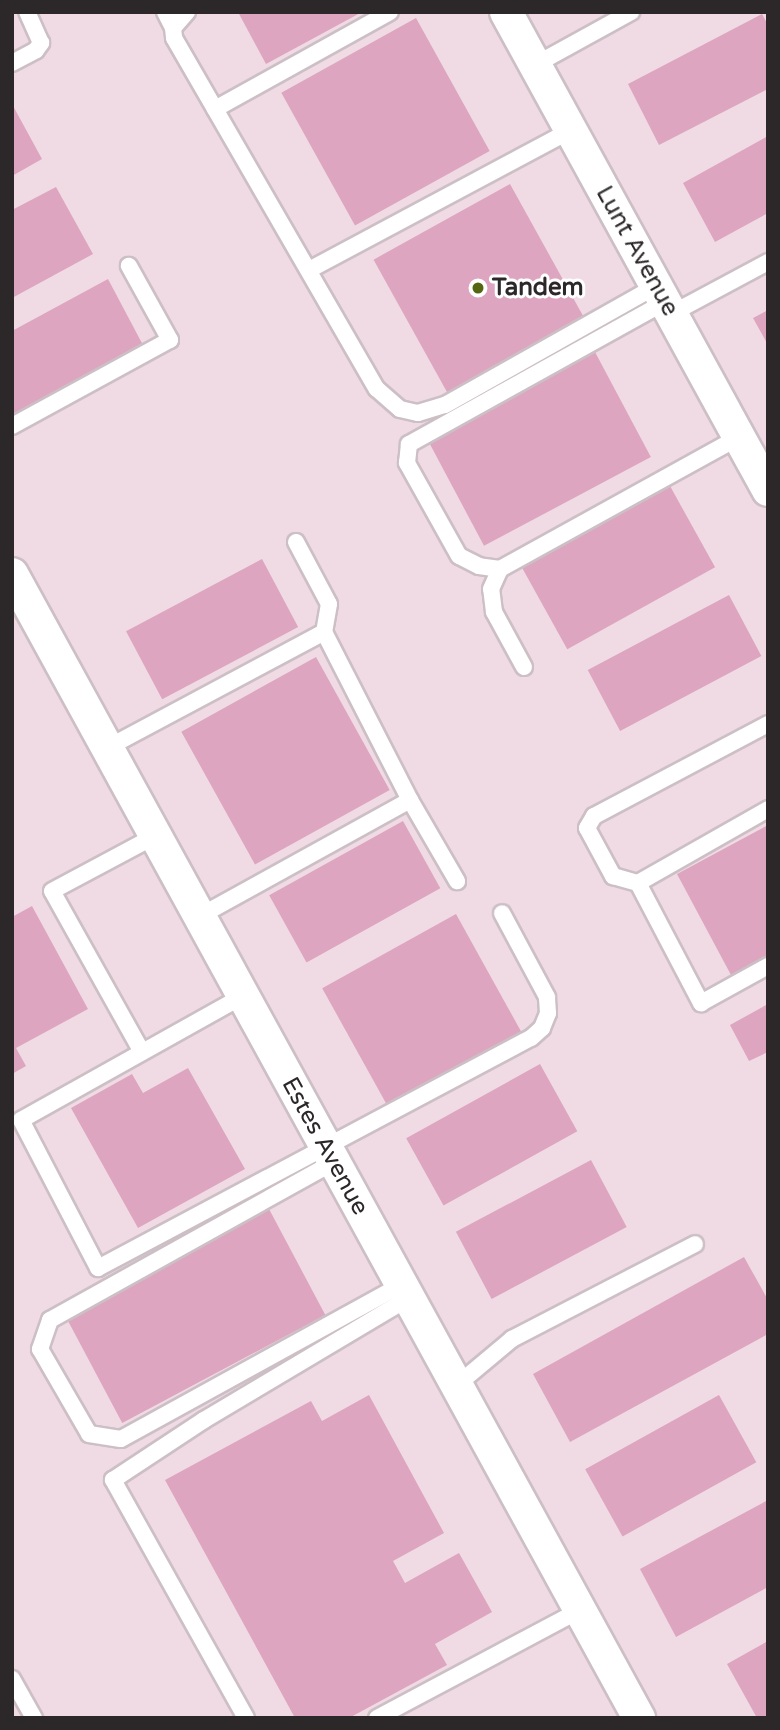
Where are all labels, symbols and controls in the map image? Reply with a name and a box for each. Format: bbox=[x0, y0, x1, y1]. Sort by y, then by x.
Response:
street label: Lunt Avenue bbox=[589, 181, 685, 321]
place label: Tandem bbox=[492, 274, 584, 302]
marker: Tandem bbox=[470, 280, 486, 296]
street label: Estes Avenue bbox=[275, 1072, 375, 1220]

